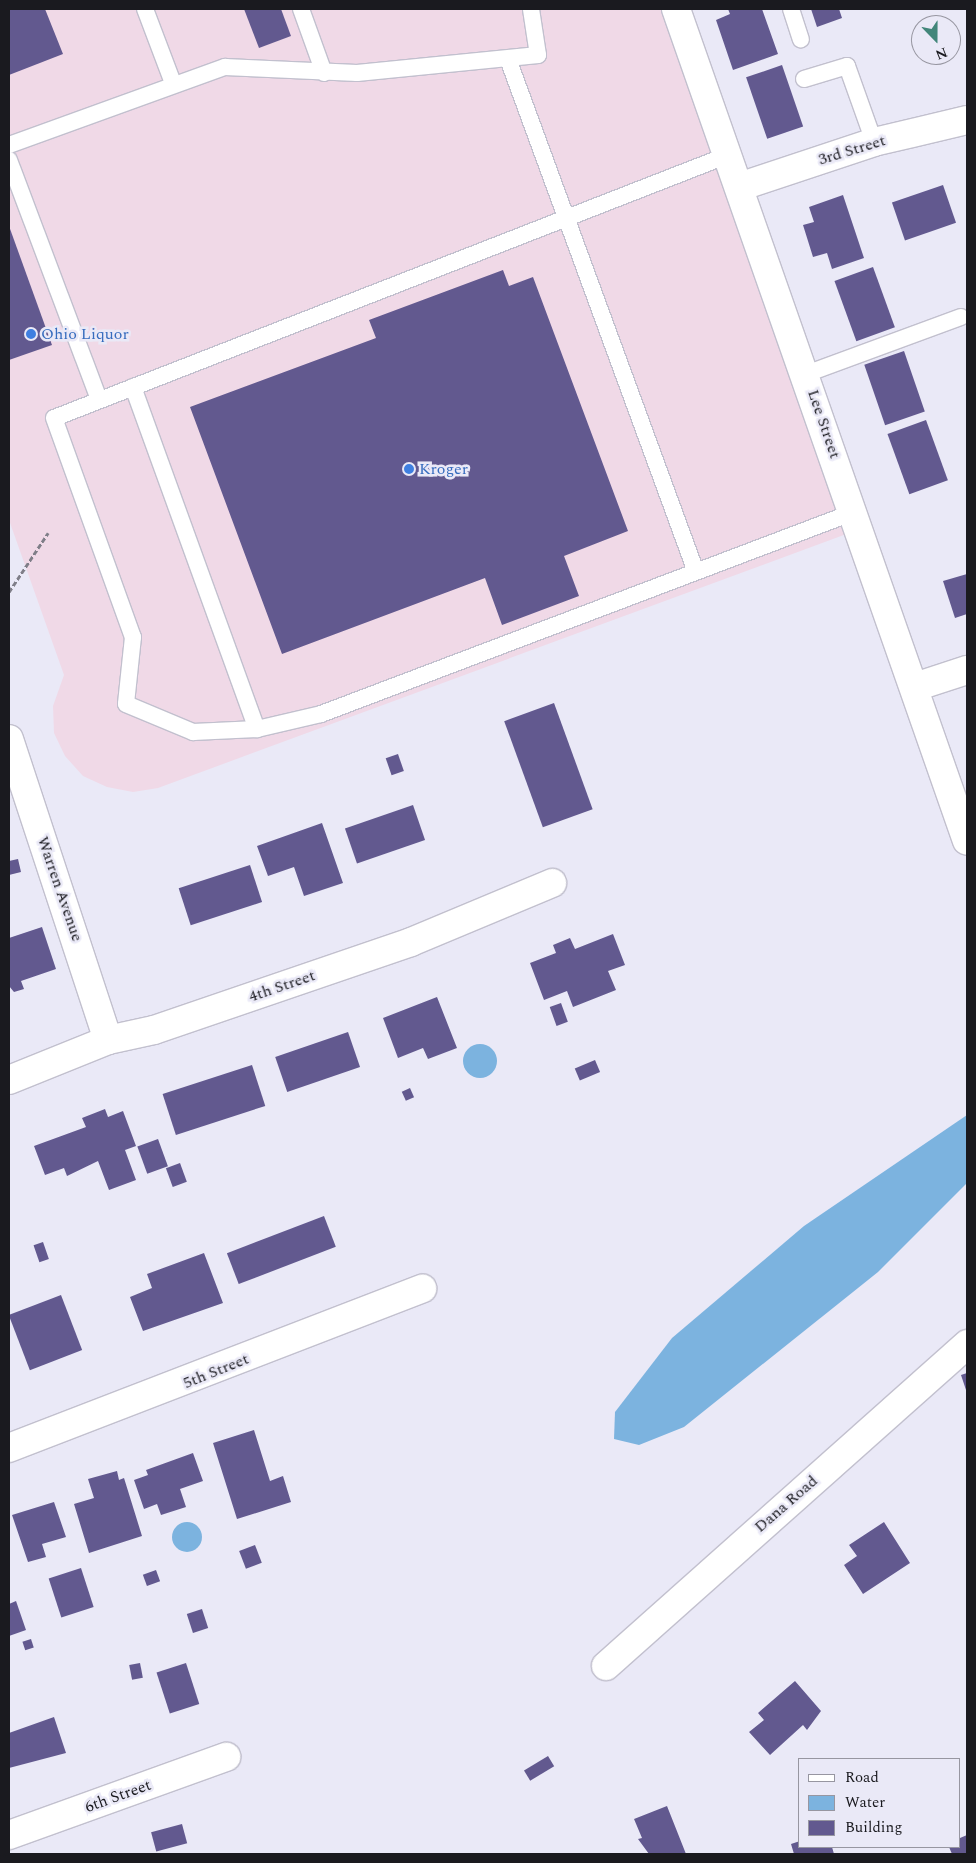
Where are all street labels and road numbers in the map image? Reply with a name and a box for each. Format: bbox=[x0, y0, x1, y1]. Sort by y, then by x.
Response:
street label: 3rd Street bbox=[816, 131, 888, 169]
street label: Lee Street bbox=[803, 387, 845, 461]
street label: Warren Avenue bbox=[33, 834, 87, 944]
street label: 4th Street bbox=[246, 966, 318, 1006]
street label: 5th Street bbox=[180, 1349, 252, 1393]
street label: Dana Road bbox=[751, 1471, 821, 1537]
street label: 6th Street bbox=[82, 1775, 154, 1817]

